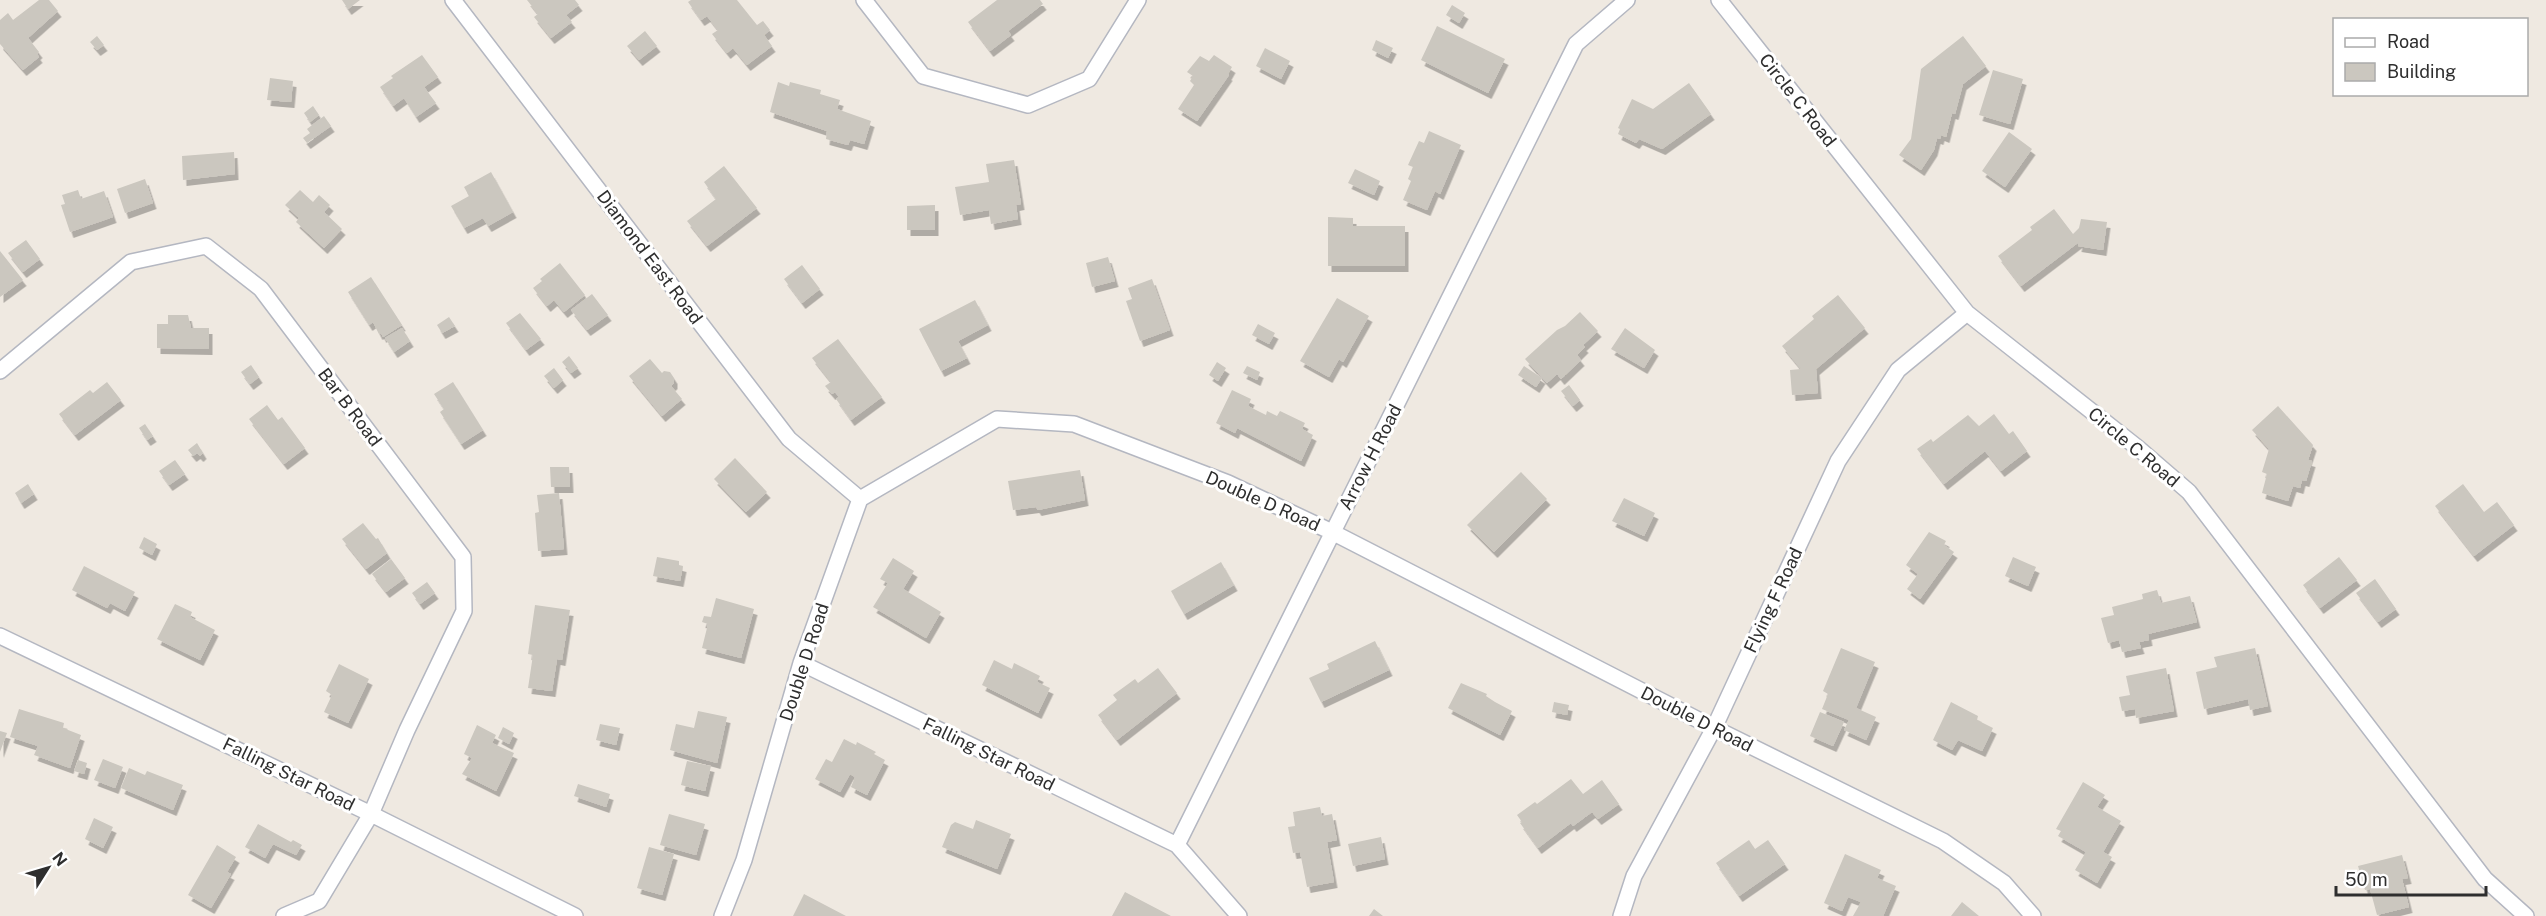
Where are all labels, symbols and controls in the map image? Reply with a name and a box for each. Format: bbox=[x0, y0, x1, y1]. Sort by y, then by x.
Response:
legend bbox=[2333, 18, 2528, 96]
text: Road bbox=[2387, 31, 2430, 52]
street label: Circle C Road bbox=[1755, 49, 1841, 151]
text: Building bbox=[2387, 61, 2456, 82]
street label: Diamond East Road bbox=[593, 186, 707, 328]
street label: Bar B Road bbox=[314, 364, 386, 450]
street label: Arrow H Road bbox=[1334, 401, 1406, 513]
street label: Circle C Road bbox=[2084, 403, 2184, 491]
street label: Double D Road bbox=[1203, 466, 1323, 536]
street label: Flying F Road bbox=[1739, 544, 1807, 656]
street label: Double D Road bbox=[775, 600, 833, 724]
street label: Double D Road bbox=[1637, 682, 1757, 756]
street label: Falling Star Road bbox=[920, 713, 1058, 795]
street label: Falling Star Road bbox=[220, 733, 358, 815]
north arrow bbox=[18, 838, 78, 898]
text: N bbox=[48, 849, 71, 870]
scale bar bbox=[2336, 859, 2486, 897]
text: 50 m bbox=[2345, 869, 2388, 890]

